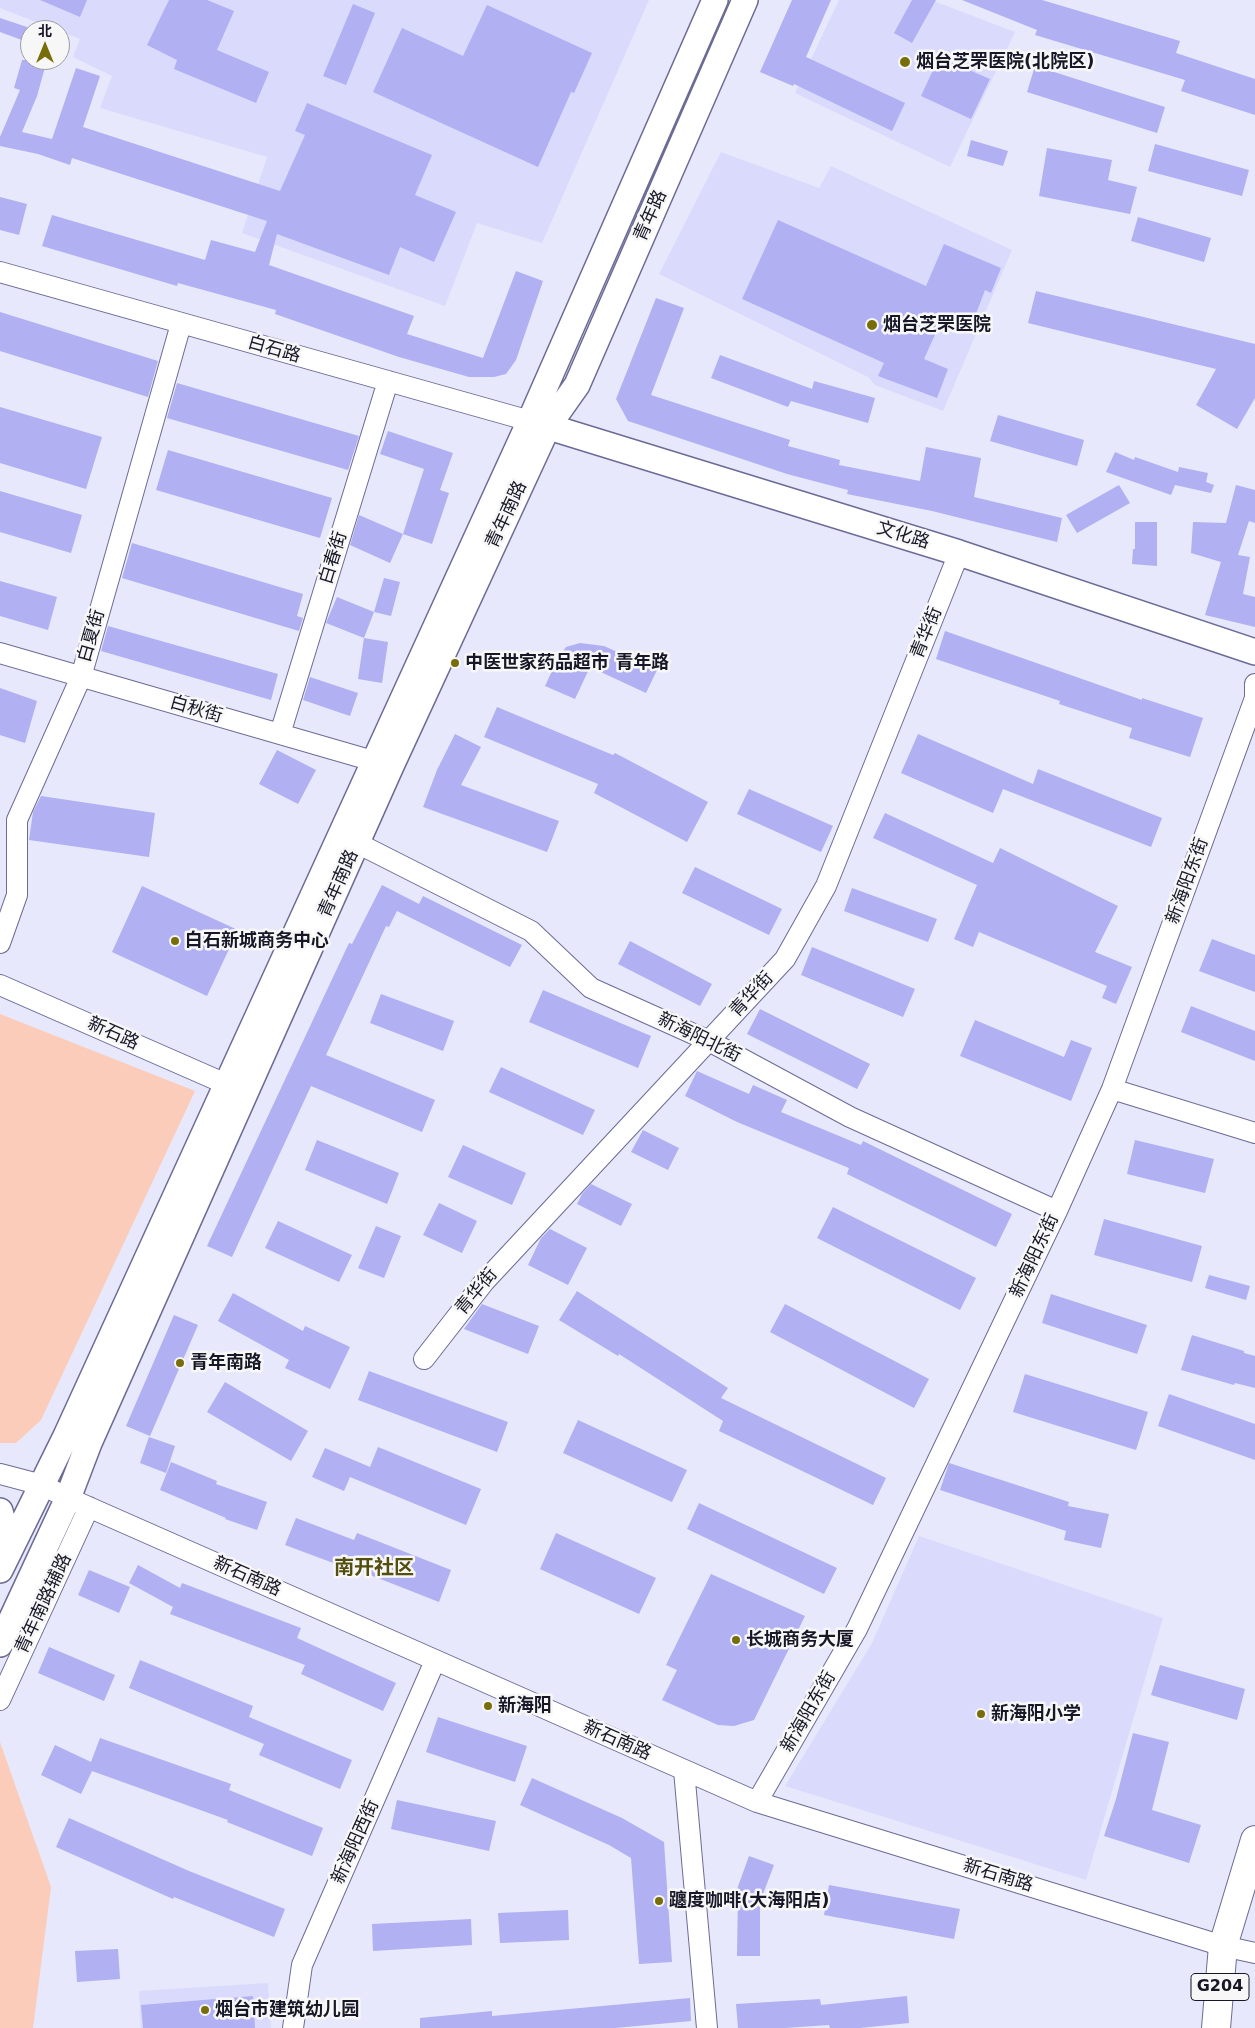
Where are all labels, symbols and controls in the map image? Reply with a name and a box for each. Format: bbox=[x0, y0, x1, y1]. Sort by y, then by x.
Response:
north arrow bbox=[20, 20, 70, 70]
text: 北 bbox=[38, 23, 52, 39]
place label: 烟台芝罘医院(北院区) bbox=[916, 51, 1094, 73]
marker: 烟台芝罘医院(北院区) bbox=[898, 55, 912, 69]
street label: 青年路 bbox=[630, 187, 672, 245]
place label: 烟台芝罘医院 bbox=[883, 314, 991, 336]
marker: 烟台芝罘医院 bbox=[865, 318, 879, 332]
street label: 白石路 bbox=[245, 332, 303, 368]
street label: 青年南路 bbox=[482, 478, 532, 552]
street label: 文化路 bbox=[874, 518, 932, 554]
street label: 白春街 bbox=[316, 529, 352, 587]
street label: 青华街 bbox=[907, 604, 947, 662]
street label: 白夏街 bbox=[74, 607, 110, 665]
place label: 中医世家药品超市 青年路 bbox=[465, 652, 669, 674]
marker: 中医世家药品超市 青年路 bbox=[449, 657, 461, 669]
street label: 白秋街 bbox=[167, 692, 225, 728]
street label: 新海阳东街 bbox=[1162, 835, 1214, 927]
street label: 青年南路 bbox=[314, 847, 364, 921]
place label: 白石新城商务中心 bbox=[185, 930, 329, 952]
marker: 白石新城商务中心 bbox=[169, 935, 181, 947]
street label: 青华街 bbox=[726, 968, 778, 1022]
street label: 新海阳北街 bbox=[654, 1009, 744, 1067]
street label: 新石路 bbox=[84, 1013, 142, 1055]
street label: 新海阳东街 bbox=[1006, 1211, 1064, 1301]
street label: 青华街 bbox=[451, 1264, 503, 1320]
place label: 青年南路 bbox=[190, 1352, 262, 1374]
marker: 青年南路 bbox=[174, 1357, 186, 1369]
street label: 青年南路辅路 bbox=[11, 1550, 77, 1658]
street label: 新石南路 bbox=[210, 1552, 284, 1602]
district label: 南开社区 bbox=[334, 1557, 414, 1581]
place label: 长城商务大厦 bbox=[746, 1629, 854, 1651]
marker: 长城商务大厦 bbox=[730, 1634, 742, 1646]
street label: 新海阳东街 bbox=[777, 1668, 841, 1756]
place label: 新海阳 bbox=[498, 1695, 552, 1717]
marker: 新海阳 bbox=[482, 1700, 494, 1712]
place label: 新海阳小学 bbox=[991, 1703, 1081, 1725]
marker: 新海阳小学 bbox=[975, 1708, 987, 1720]
street label: 新石南路 bbox=[580, 1716, 654, 1766]
street label: 新海阳西街 bbox=[328, 1796, 384, 1888]
street label: 新石南路 bbox=[960, 1855, 1036, 1897]
place label: 躔度咖啡(大海阳店) bbox=[669, 1890, 829, 1912]
marker: 躔度咖啡(大海阳店) bbox=[653, 1895, 665, 1907]
road number: G204 bbox=[1191, 1974, 1249, 2000]
place label: 烟台市建筑幼儿园 bbox=[215, 1999, 359, 2021]
marker: 烟台市建筑幼儿园 bbox=[199, 2004, 211, 2016]

